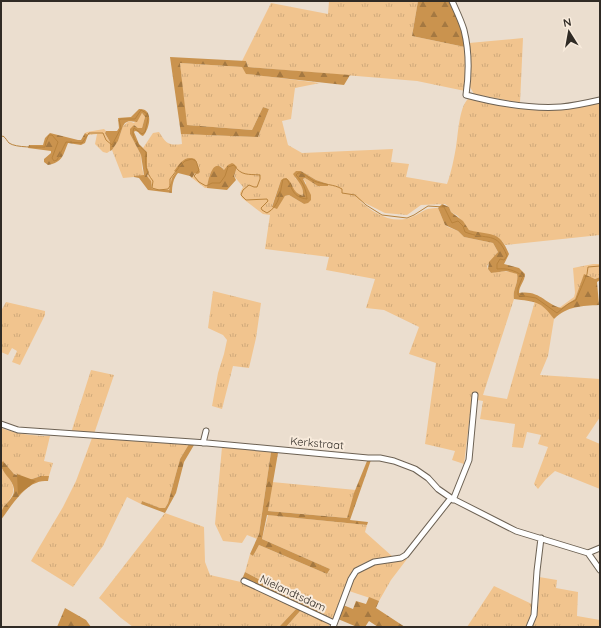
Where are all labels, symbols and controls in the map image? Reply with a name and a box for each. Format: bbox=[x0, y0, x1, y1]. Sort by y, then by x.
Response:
north arrow bbox=[549, 12, 589, 52]
text: N bbox=[562, 15, 572, 30]
street label: Kerkstraat bbox=[290, 434, 345, 452]
street label: Nielandtsdam bbox=[258, 572, 328, 614]

